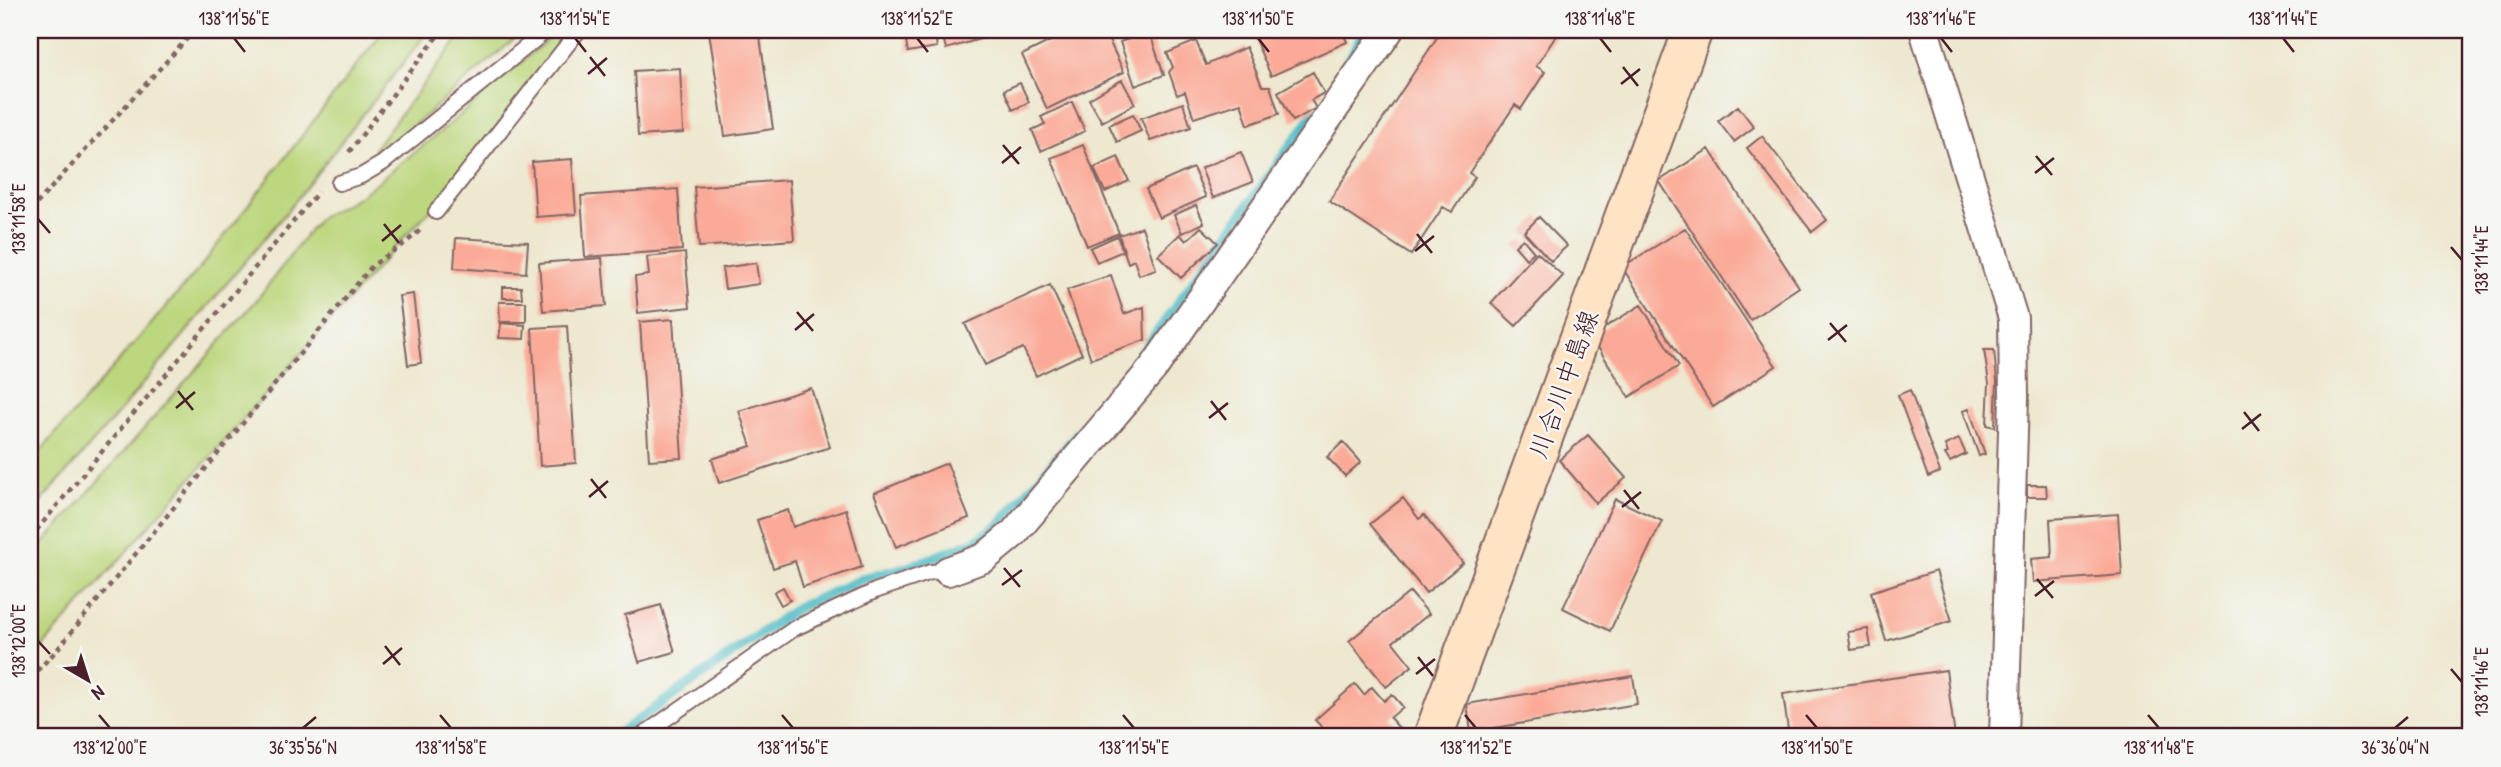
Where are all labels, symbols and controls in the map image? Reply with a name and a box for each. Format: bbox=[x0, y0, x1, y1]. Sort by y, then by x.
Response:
text: 138°11'56"E bbox=[199, 6, 269, 31]
text: 138°11'54"E bbox=[540, 6, 610, 31]
text: 138°11'52"E bbox=[881, 6, 953, 31]
text: 138°11'50"E bbox=[1222, 6, 1294, 31]
text: 138°11'48"E bbox=[1565, 6, 1635, 31]
text: 138°11'46"E bbox=[1906, 6, 1976, 31]
text: 138°11'44"E bbox=[2248, 6, 2318, 31]
text: 138°11'58"E bbox=[6, 183, 31, 255]
text: 138°11'44"E bbox=[2469, 225, 2494, 295]
street label: 川合川中島線 bbox=[1520, 305, 1606, 463]
text: 138°12'00"E bbox=[6, 604, 31, 678]
north arrow bbox=[52, 644, 122, 714]
text: 138°11'46"E bbox=[2469, 647, 2494, 717]
text: N bbox=[87, 680, 111, 706]
text: 138°12'00"E bbox=[73, 735, 147, 760]
text: 36°35'56"N bbox=[269, 735, 337, 760]
text: 138°11'58"E bbox=[415, 735, 487, 760]
text: 138°11'56"E bbox=[758, 735, 828, 760]
text: 138°11'54"E bbox=[1099, 735, 1169, 760]
text: 138°11'52"E bbox=[1440, 735, 1512, 760]
text: 138°11'50"E bbox=[1781, 735, 1853, 760]
text: 138°11'48"E bbox=[2124, 735, 2194, 760]
text: 36°36'04"N bbox=[2361, 735, 2429, 760]

